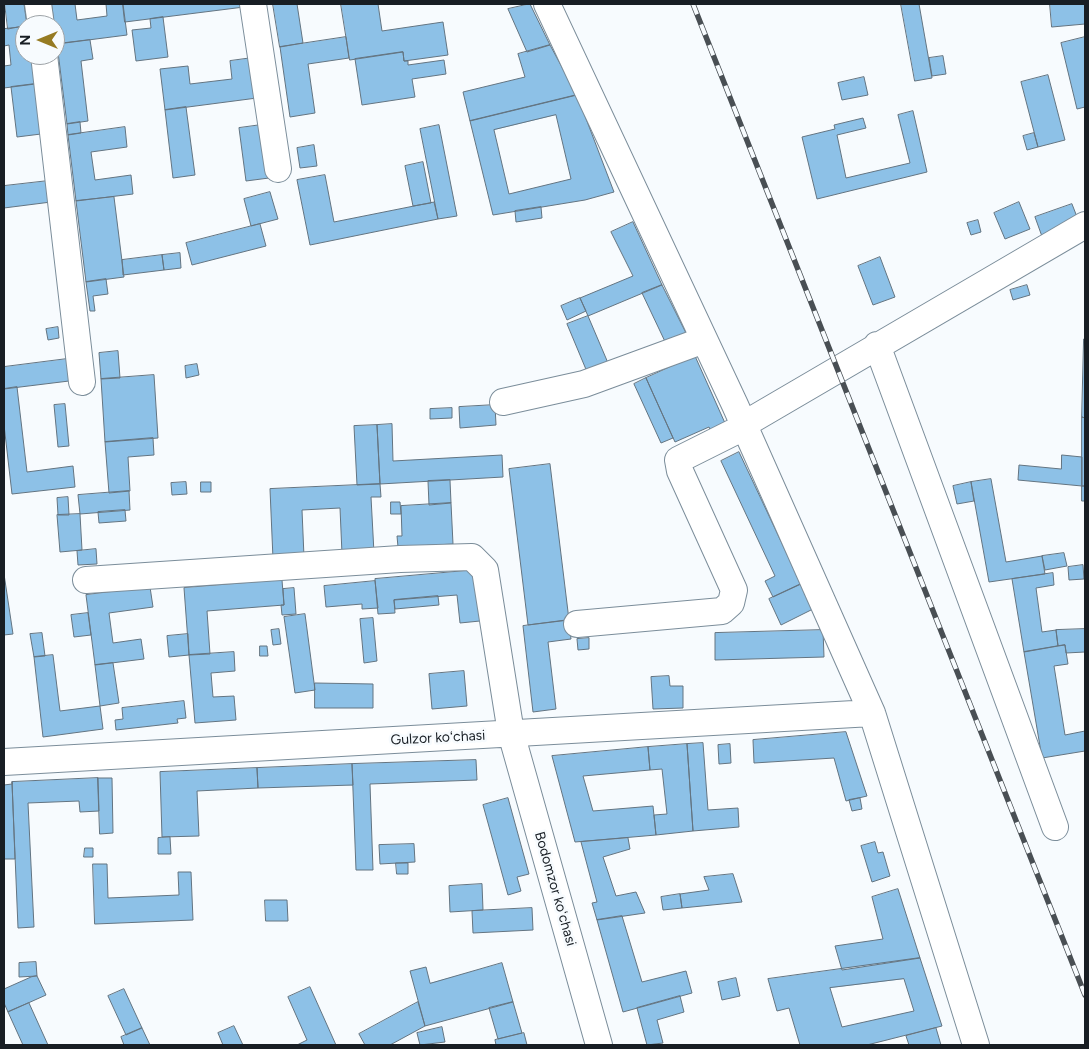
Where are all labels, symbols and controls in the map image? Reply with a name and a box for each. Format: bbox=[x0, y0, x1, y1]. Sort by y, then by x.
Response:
north arrow bbox=[15, 15, 65, 65]
text: N bbox=[17, 35, 34, 45]
street label: Gulzor koʻchasi bbox=[390, 727, 486, 749]
street label: Bodomzor koʻchasi bbox=[531, 830, 579, 948]

